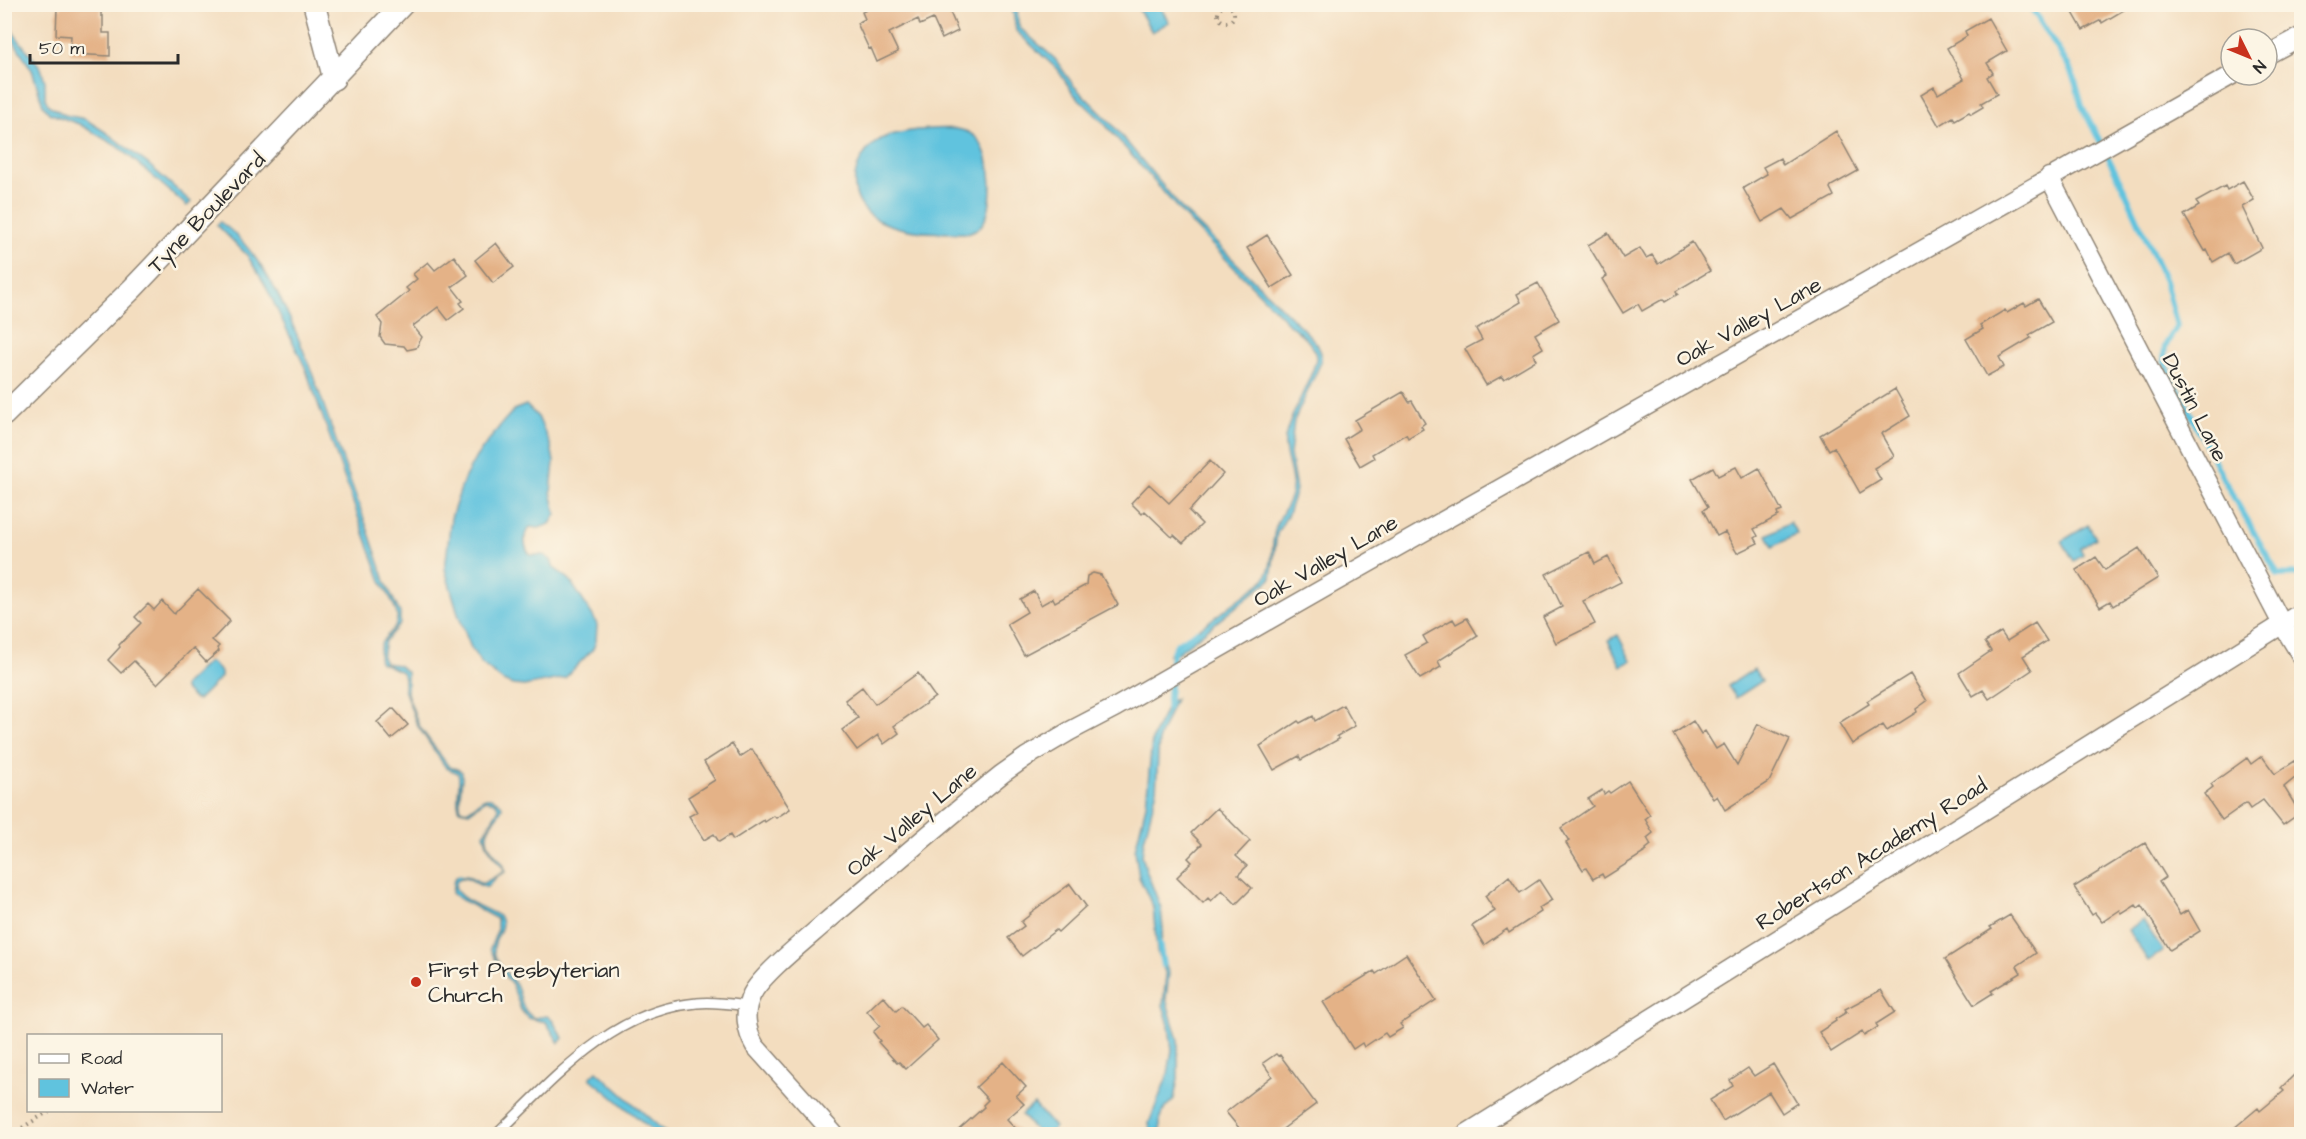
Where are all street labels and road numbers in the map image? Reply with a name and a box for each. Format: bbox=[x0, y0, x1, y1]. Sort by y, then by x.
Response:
street label: Tyne Boulevard bbox=[141, 145, 274, 281]
street label: Oak Valley Lane bbox=[1670, 269, 1828, 376]
street label: Dustin Lane bbox=[2154, 348, 2235, 467]
street label: Oak Valley Lane bbox=[1248, 507, 1404, 616]
street label: Oak Valley Lane bbox=[840, 756, 985, 885]
street label: Robertson Academy Road bbox=[1750, 770, 1994, 939]

